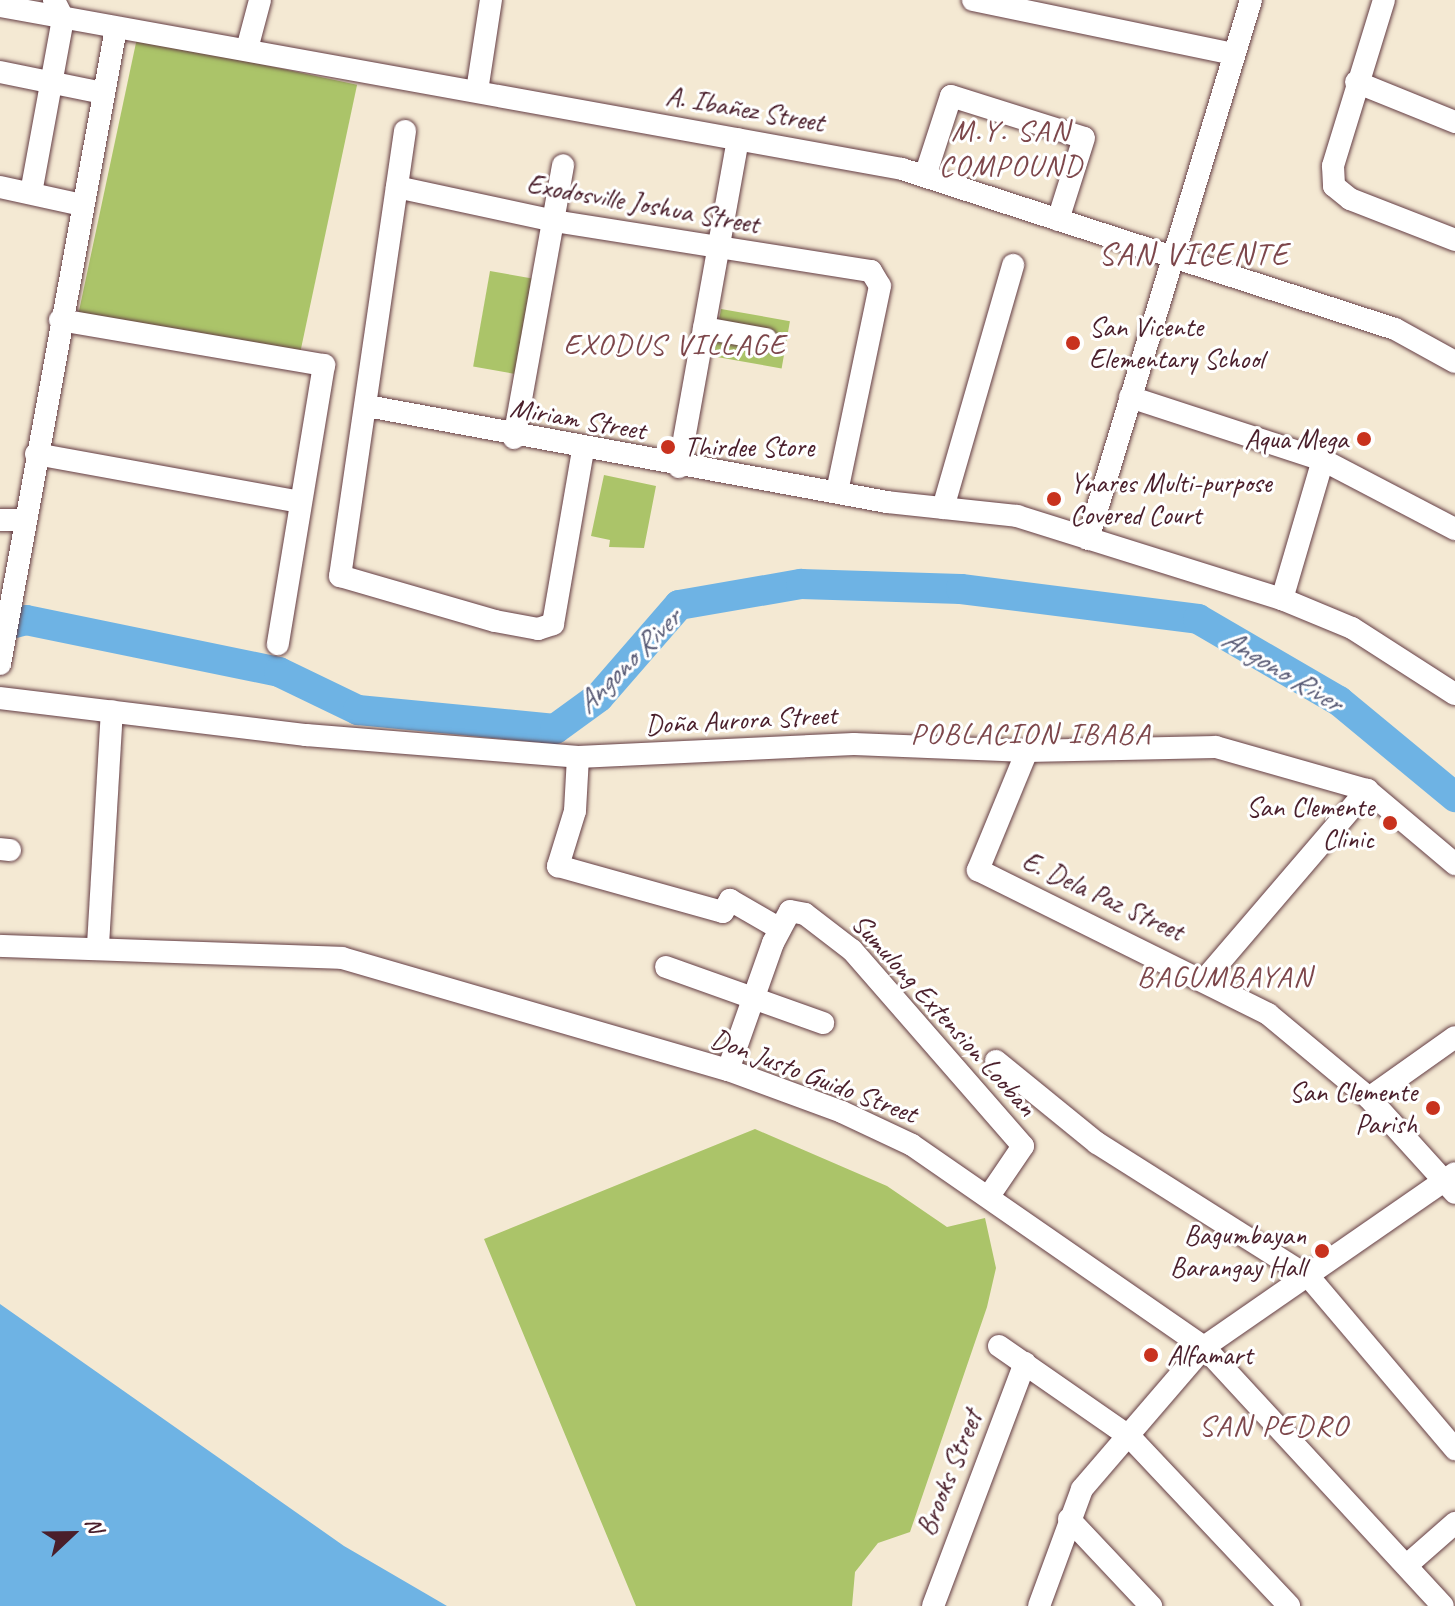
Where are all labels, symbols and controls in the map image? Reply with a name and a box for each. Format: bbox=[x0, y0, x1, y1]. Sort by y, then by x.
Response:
street label: A. Ibañez Street bbox=[663, 79, 827, 139]
district label: M.Y. SAN COMPOUND bbox=[939, 112, 1083, 182]
street label: Exodosville Joshua Street bbox=[524, 167, 762, 241]
district label: SAN VICENTE bbox=[1100, 235, 1288, 273]
place label: San Vicente Elementary School bbox=[1089, 310, 1264, 376]
district label: EXODUS VILLAGE bbox=[564, 326, 786, 362]
marker: San Vicente Elementary School bbox=[1064, 334, 1082, 352]
street label: Miriam Street bbox=[507, 391, 649, 447]
place label: Aqua Mega bbox=[1245, 422, 1348, 456]
place label: Thirdee Store bbox=[684, 430, 814, 464]
marker: Aqua Mega bbox=[1355, 430, 1373, 448]
marker: Thirdee Store bbox=[659, 438, 677, 456]
place label: Ynares Multi-purpose Covered Court bbox=[1070, 466, 1272, 532]
marker: Ynares Multi-purpose Covered Court bbox=[1045, 490, 1063, 508]
water label: Angono River bbox=[568, 601, 688, 721]
water label: Angono River bbox=[1216, 620, 1348, 720]
street label: Doña Aurora Street bbox=[645, 698, 837, 742]
district label: POBLACION IBABA bbox=[911, 715, 1151, 751]
place label: San Clemente Clinic bbox=[1245, 790, 1374, 856]
marker: San Clemente Clinic bbox=[1381, 814, 1399, 832]
street label: E. Dela Paz Street bbox=[1016, 843, 1190, 949]
street label: Sumulong Extension Looban bbox=[844, 907, 1044, 1123]
district label: BAGUMBAYAN bbox=[1138, 958, 1312, 994]
street label: Don Justo Guido Street bbox=[706, 1021, 922, 1131]
place label: San Clemente Parish bbox=[1288, 1075, 1417, 1141]
marker: San Clemente Parish bbox=[1424, 1099, 1442, 1117]
place label: Bagumbayan Barangay Hall bbox=[1170, 1218, 1306, 1284]
marker: Bagumbayan Barangay Hall bbox=[1313, 1242, 1331, 1260]
place label: Alfamart bbox=[1167, 1338, 1252, 1372]
marker: Alfamart bbox=[1142, 1346, 1160, 1364]
street label: Brooks Street bbox=[909, 1406, 989, 1540]
district label: SAN PEDRO bbox=[1200, 1407, 1348, 1443]
north arrow bbox=[32, 1494, 112, 1574]
text: N bbox=[79, 1513, 110, 1537]

